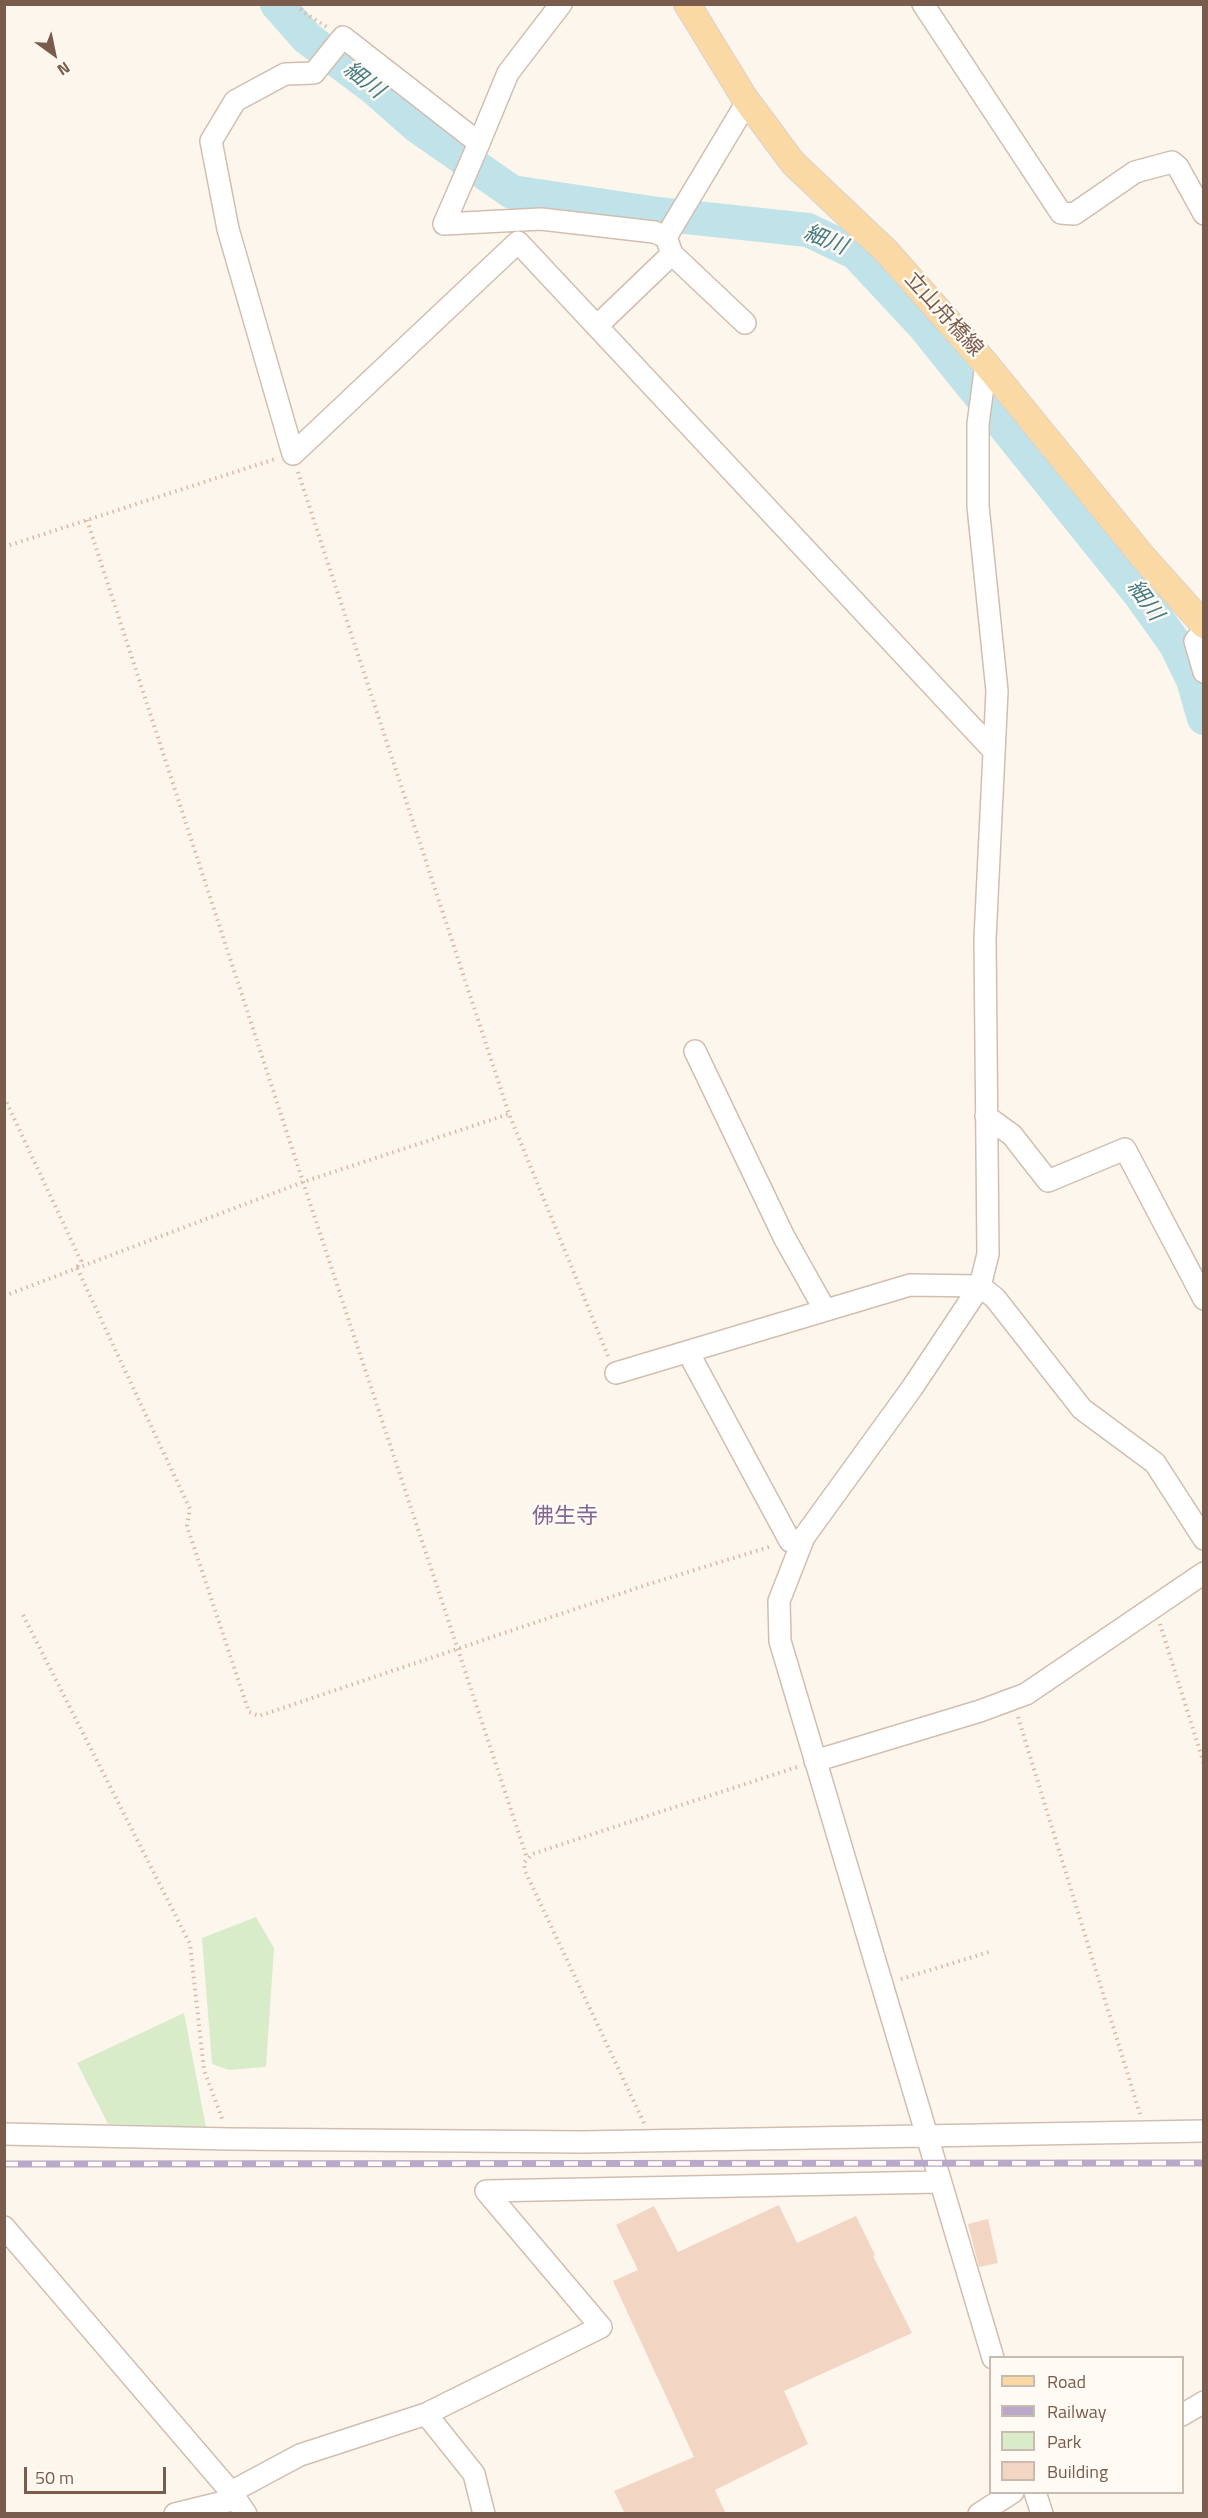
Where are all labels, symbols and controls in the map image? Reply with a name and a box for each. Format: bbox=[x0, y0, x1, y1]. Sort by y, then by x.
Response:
north arrow bbox=[24, 24, 84, 84]
text: N bbox=[53, 56, 75, 82]
water label: 細川 bbox=[338, 57, 388, 105]
water label: 細川 bbox=[800, 221, 850, 261]
street label: 立山舟橋線 bbox=[899, 268, 987, 362]
water label: 細川 bbox=[1120, 575, 1168, 627]
district label: 佛生寺 bbox=[532, 1505, 598, 1531]
legend bbox=[989, 2356, 1184, 2494]
text: Road bbox=[1047, 2368, 1086, 2395]
text: Railway bbox=[1047, 2398, 1106, 2425]
text: Park bbox=[1047, 2428, 1081, 2455]
scale bar bbox=[27, 2455, 170, 2493]
text: Building bbox=[1047, 2458, 1108, 2485]
text: 50 m bbox=[35, 2464, 74, 2491]

